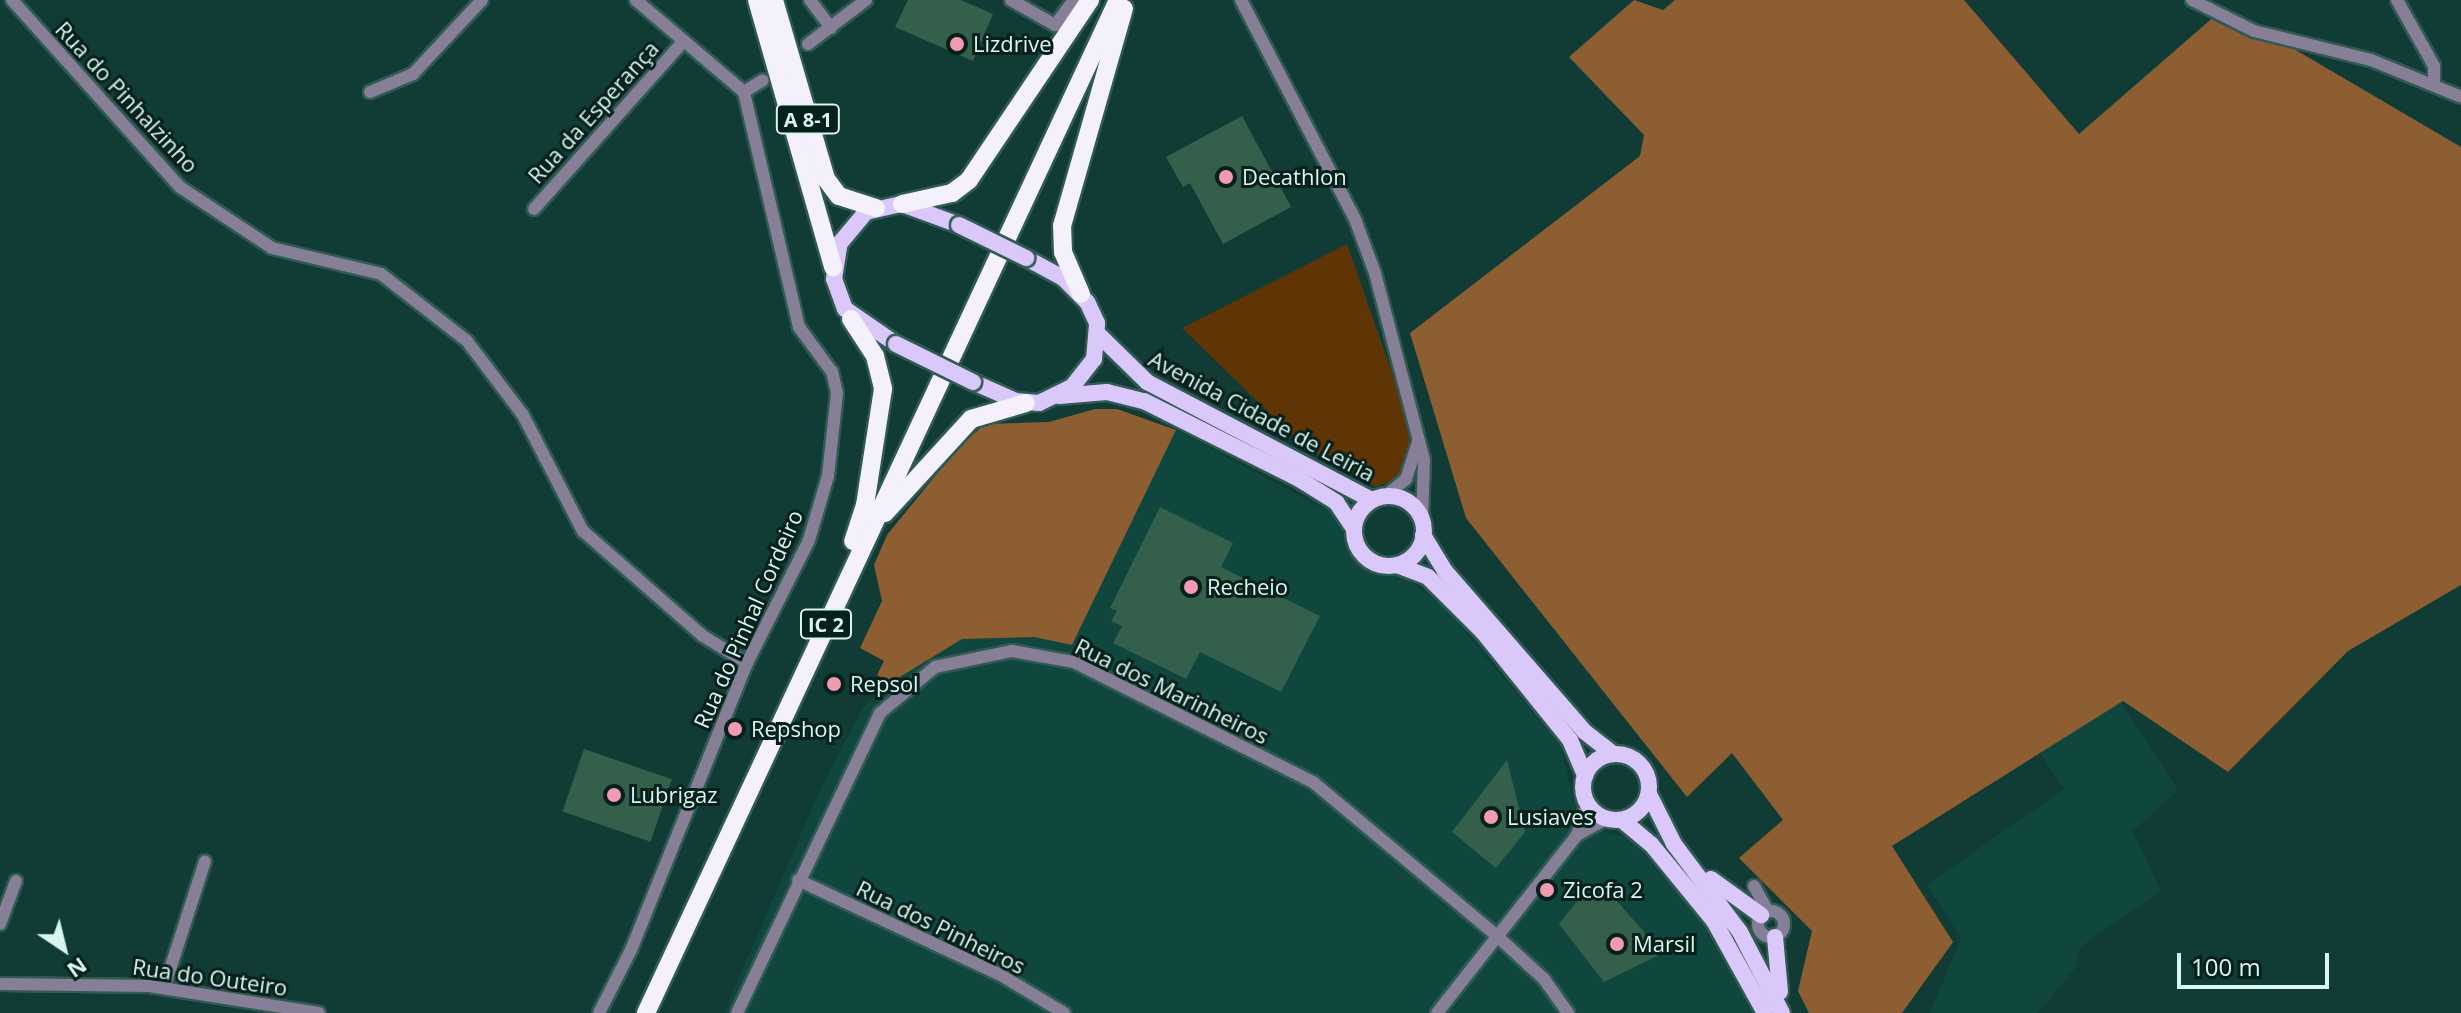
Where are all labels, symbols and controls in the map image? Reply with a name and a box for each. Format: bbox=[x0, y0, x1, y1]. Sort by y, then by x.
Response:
street label: Rua do Pinhalzinho bbox=[50, 16, 204, 178]
place label: Lizdrive bbox=[973, 31, 1052, 57]
street label: Rua da Esperança bbox=[522, 35, 664, 189]
marker: Lizdrive bbox=[948, 35, 966, 53]
road number: A 8-1 bbox=[774, 103, 842, 135]
place label: Decathlon bbox=[1242, 164, 1347, 190]
marker: Decathlon bbox=[1217, 168, 1235, 186]
street label: Avenida Cidade de Leiria bbox=[1145, 345, 1379, 487]
street label: Rua do Pinhal Cordeiro bbox=[688, 506, 808, 732]
place label: Recheio bbox=[1207, 574, 1288, 600]
marker: Recheio bbox=[1182, 578, 1200, 596]
road number: IC 2 bbox=[800, 608, 852, 640]
street label: Rua dos Marinheiros bbox=[1071, 633, 1273, 749]
place label: Repsol bbox=[850, 671, 919, 697]
marker: Repsol bbox=[825, 675, 843, 693]
place label: Repshop bbox=[751, 716, 841, 742]
marker: Repshop bbox=[726, 720, 744, 738]
place label: Lubrigaz bbox=[630, 782, 717, 808]
marker: Lubrigaz bbox=[605, 786, 623, 804]
place label: Lusiaves bbox=[1507, 804, 1594, 830]
marker: Lusiaves bbox=[1482, 808, 1500, 826]
street label: Rua dos Pinheiros bbox=[852, 875, 1030, 979]
place label: Zicofa 2 bbox=[1563, 877, 1643, 903]
marker: Zicofa 2 bbox=[1538, 881, 1556, 899]
north arrow bbox=[24, 909, 104, 989]
place label: Marsil bbox=[1633, 931, 1696, 957]
marker: Marsil bbox=[1608, 935, 1626, 953]
scale bar bbox=[2181, 937, 2333, 987]
text: 100 m bbox=[2191, 950, 2261, 983]
text: N bbox=[62, 951, 94, 986]
street label: Rua do Outeiro bbox=[131, 953, 289, 1001]

